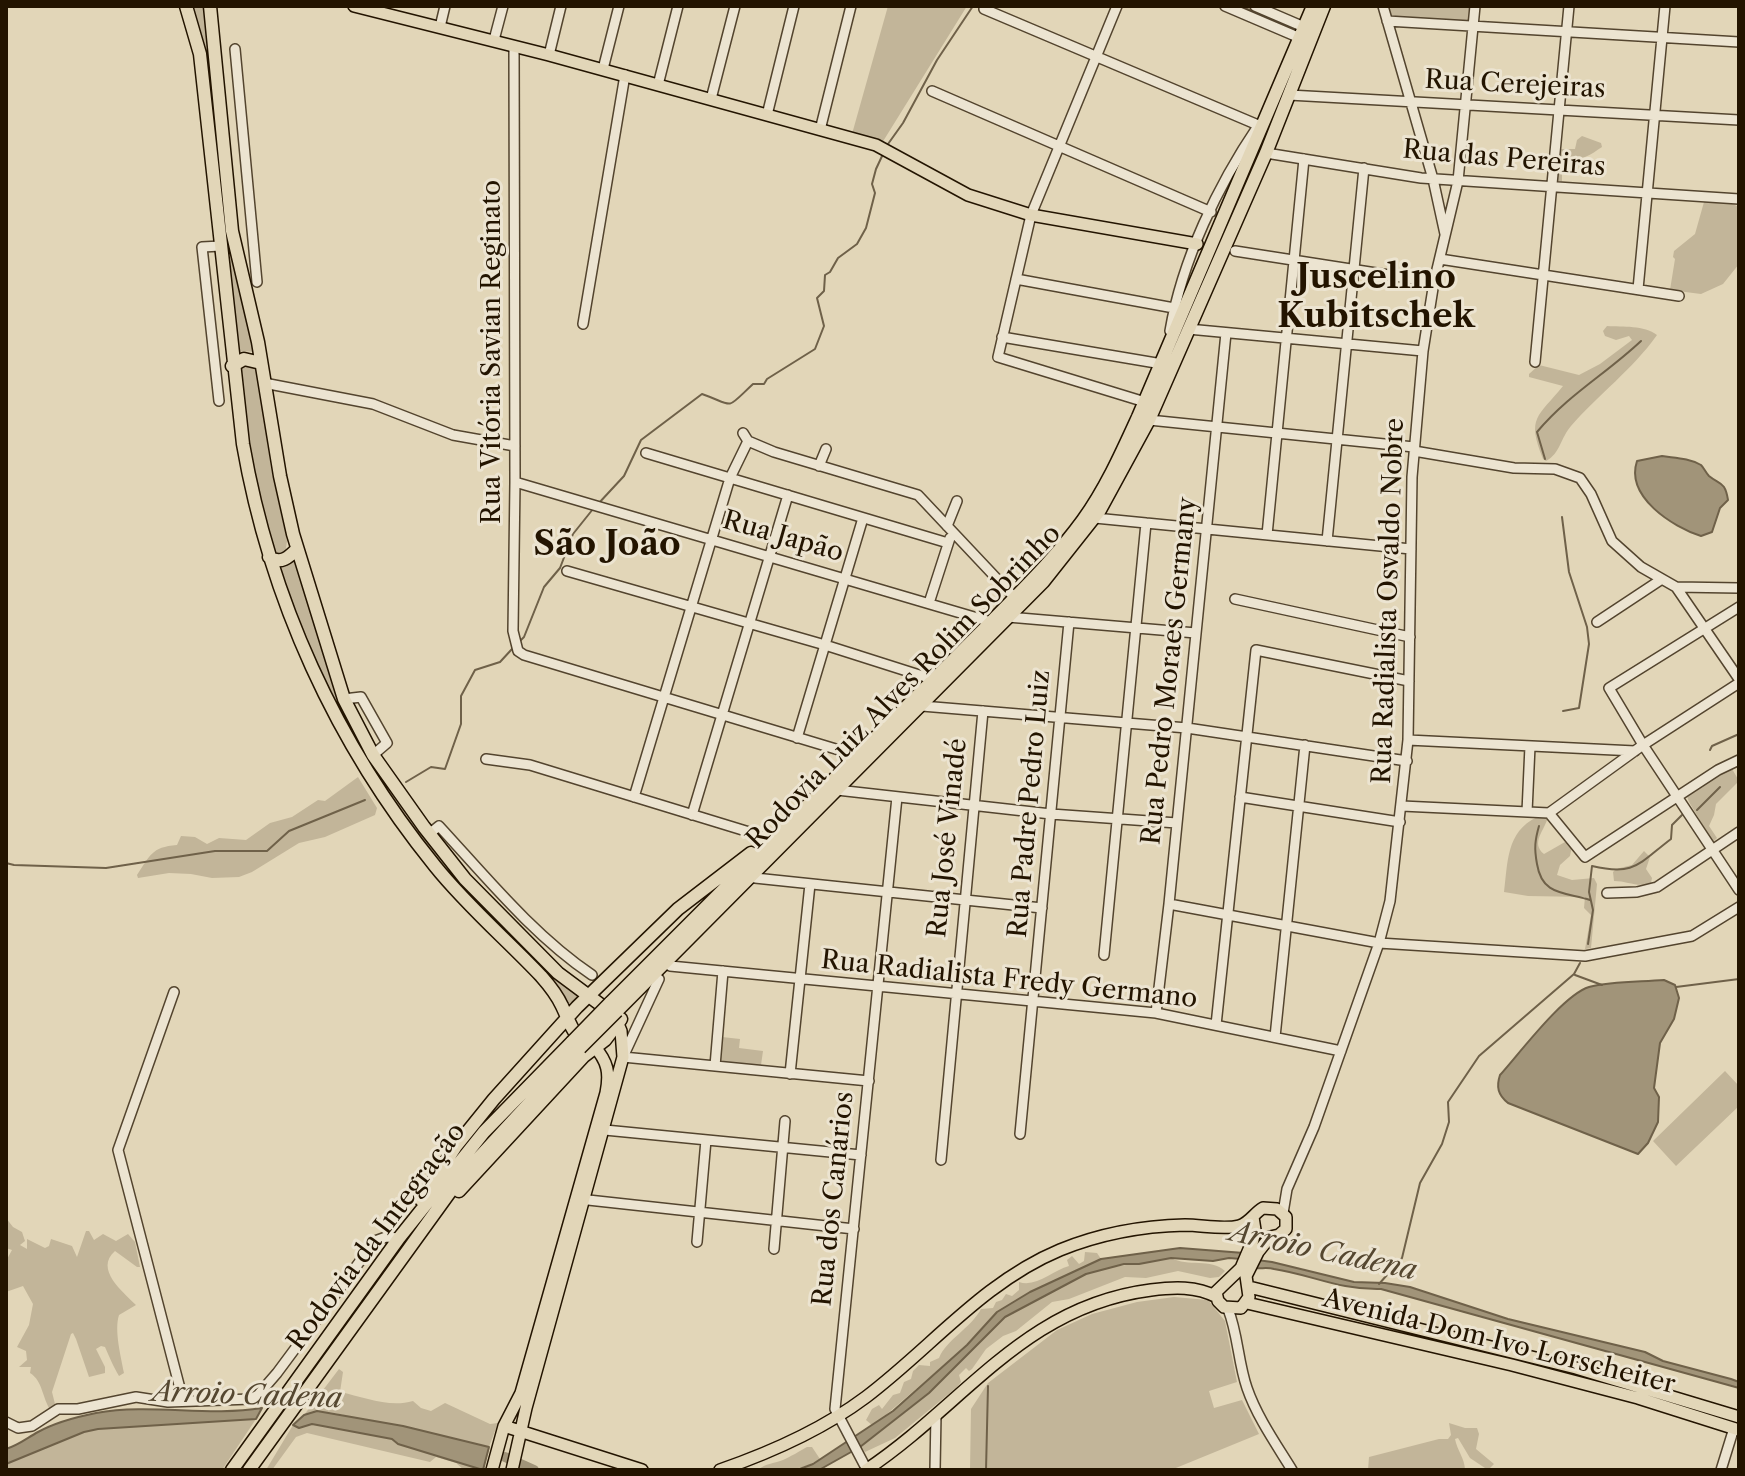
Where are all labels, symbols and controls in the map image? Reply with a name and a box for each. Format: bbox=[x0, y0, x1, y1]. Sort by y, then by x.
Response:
street label: Rua Cerejeiras bbox=[1424, 65, 1606, 105]
street label: Rua das Pereiras bbox=[1401, 135, 1607, 183]
street label: Rua Vitória Savian Reginato bbox=[476, 180, 508, 524]
district label: Juscelino Kubitschek bbox=[1277, 258, 1475, 338]
street label: Rua Radialista Osvaldo Nobre bbox=[1367, 417, 1411, 785]
street label: Rua Pedro Moraes Germany bbox=[1136, 496, 1204, 846]
street label: Rua Japão bbox=[719, 505, 847, 569]
street label: Rodovia Luiz Alves Rolim Sobrinho bbox=[740, 518, 1068, 856]
district label: São João bbox=[533, 525, 681, 565]
street label: Rua Padre Pedro Luiz bbox=[1003, 669, 1057, 939]
street label: Rua José Vinadé bbox=[922, 737, 974, 939]
street label: Rua Radialista Fredy Germano bbox=[819, 945, 1199, 1015]
street label: Rua dos Canários bbox=[807, 1090, 861, 1308]
street label: Rodovia da Integração bbox=[281, 1117, 473, 1357]
water label: Arroio Cadena bbox=[1226, 1216, 1420, 1288]
street label: Avenida Dom Ivo Lorscheiter bbox=[1320, 1283, 1678, 1401]
water label: Arroio Cadena bbox=[151, 1376, 343, 1416]

